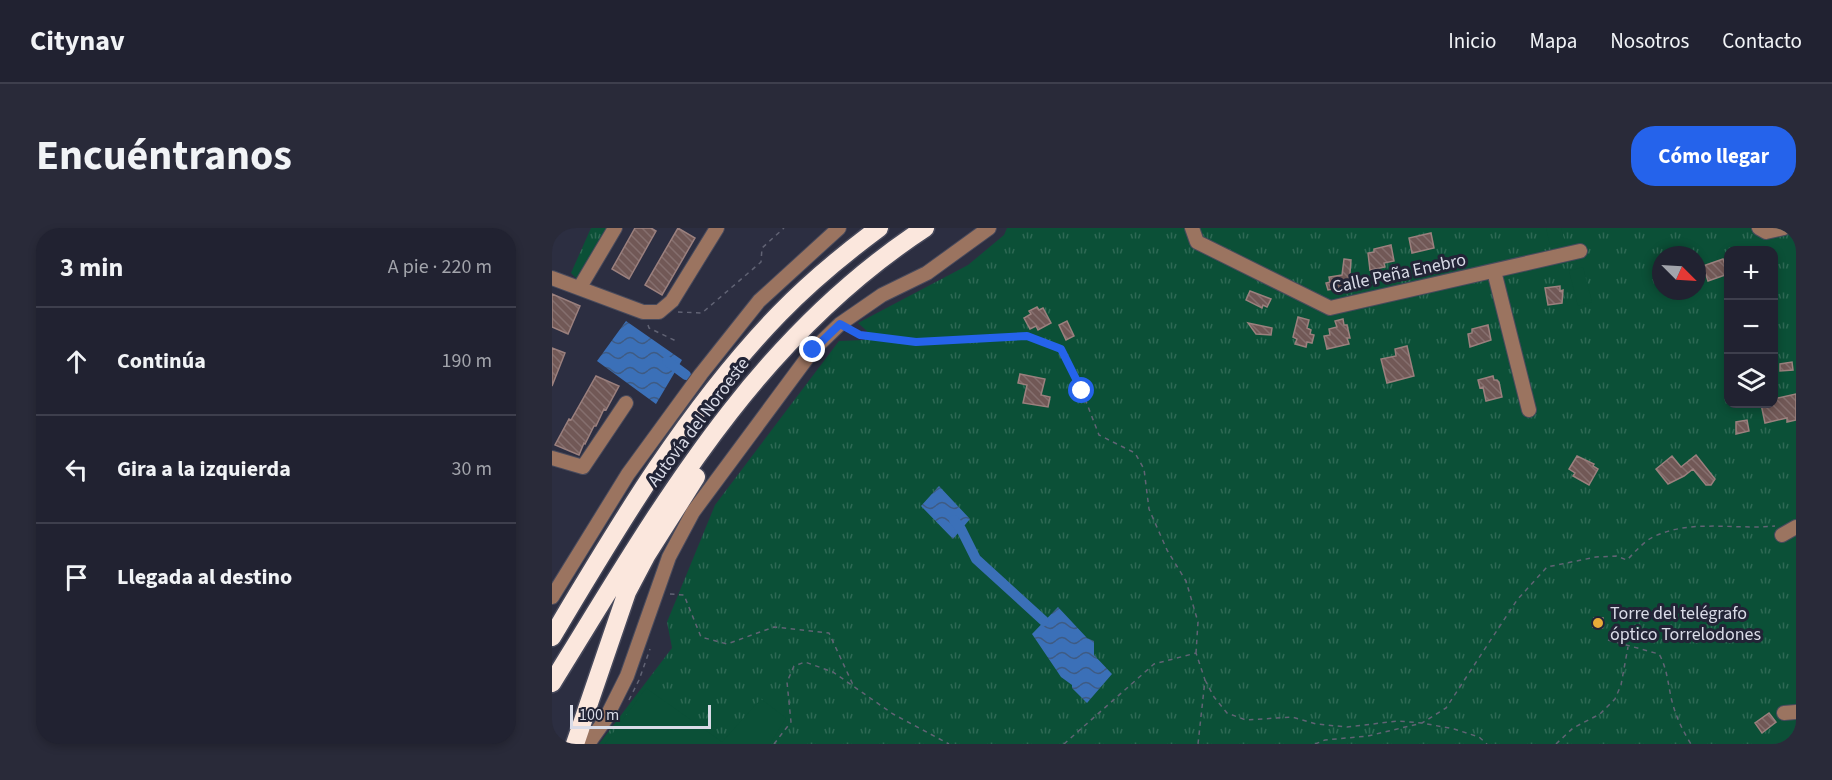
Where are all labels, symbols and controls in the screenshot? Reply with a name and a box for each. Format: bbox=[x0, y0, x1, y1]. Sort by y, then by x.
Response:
text: Citynav bbox=[30, 21, 125, 61]
text: Inicio bbox=[1448, 26, 1496, 56]
text: Mapa bbox=[1529, 26, 1577, 56]
text: Nosotros bbox=[1610, 26, 1689, 56]
text: Contacto bbox=[1722, 26, 1802, 56]
text: Encuéntranos bbox=[36, 126, 292, 186]
button: Cómo llegar bbox=[1631, 126, 1796, 186]
north arrow bbox=[1652, 246, 1706, 300]
map controls bbox=[1724, 246, 1778, 408]
button: + bbox=[1724, 246, 1778, 300]
street label: Calle Peña Enebro bbox=[1330, 247, 1468, 300]
text: 3 min bbox=[60, 249, 123, 286]
text: A pie · 220 m bbox=[388, 253, 492, 281]
button: − bbox=[1724, 300, 1778, 354]
route end bbox=[799, 336, 825, 362]
icon: ahead bbox=[60, 345, 93, 378]
text: Continúa bbox=[117, 345, 206, 377]
text: 190 m bbox=[442, 347, 492, 375]
street label: Autovía del Noroeste bbox=[642, 353, 755, 492]
button: layers bbox=[1724, 354, 1778, 408]
route start bbox=[1068, 377, 1094, 403]
icon: left bbox=[60, 453, 93, 486]
text: Gira a la izquierda bbox=[117, 453, 291, 485]
text: 30 m bbox=[452, 455, 492, 483]
icon: arrive bbox=[60, 561, 93, 594]
text: Llegada al destino bbox=[117, 561, 292, 593]
place label: Torre del telégrafo óptico Torrelodones bbox=[1610, 601, 1761, 647]
marker: Torre del telégrafo óptico Torrelodones bbox=[1591, 616, 1605, 630]
scale bar bbox=[570, 702, 711, 730]
text: 100 m bbox=[579, 704, 619, 726]

